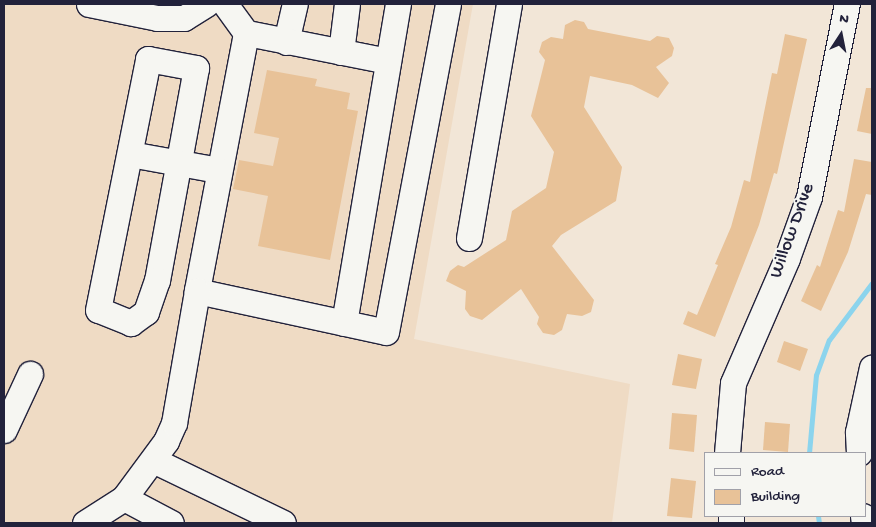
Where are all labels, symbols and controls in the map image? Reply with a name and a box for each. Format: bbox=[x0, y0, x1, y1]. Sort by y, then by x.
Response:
north arrow bbox=[816, 10, 866, 60]
text: N bbox=[838, 11, 850, 29]
street label: Willow Drive bbox=[765, 181, 821, 281]
legend bbox=[704, 452, 866, 517]
text: Road bbox=[751, 463, 784, 481]
text: Building bbox=[751, 488, 800, 506]

